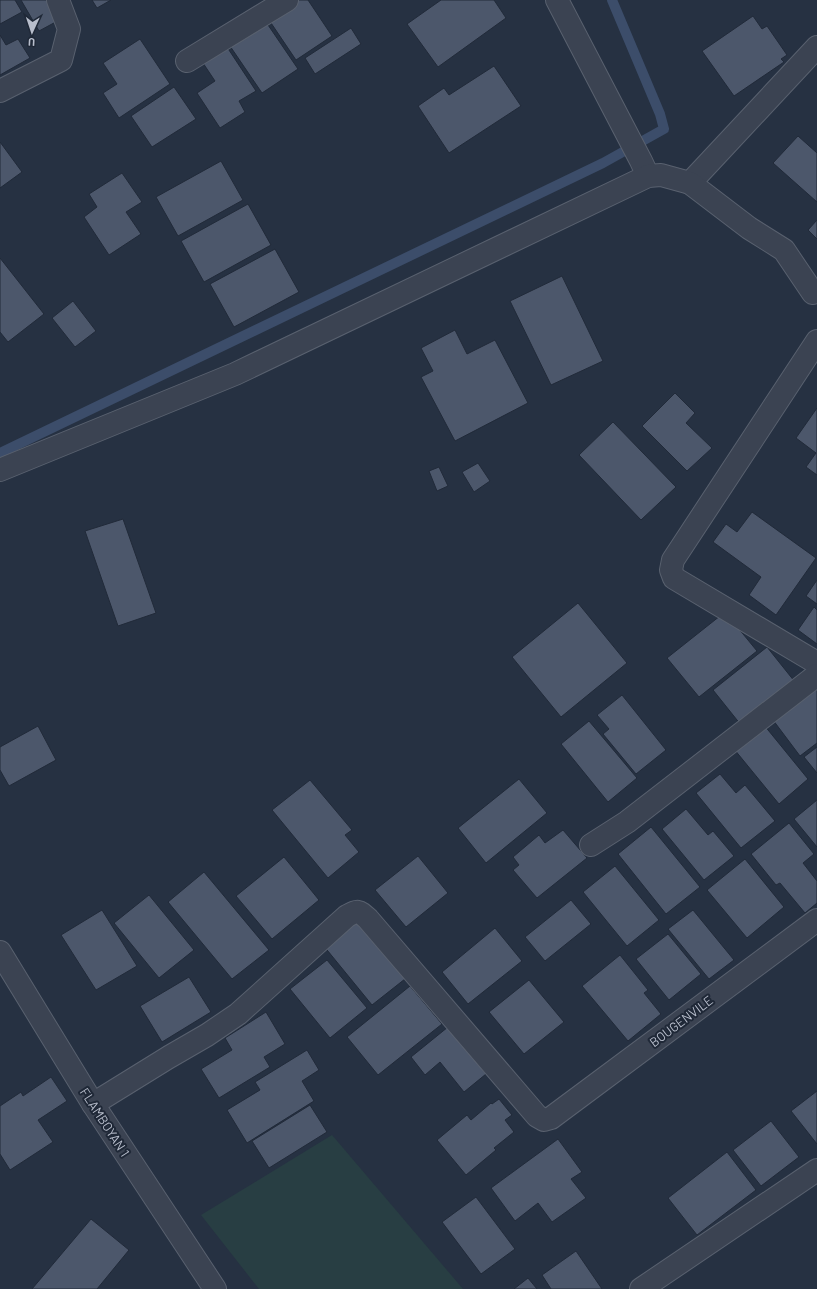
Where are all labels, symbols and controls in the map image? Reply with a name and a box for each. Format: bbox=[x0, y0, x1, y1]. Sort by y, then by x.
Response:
north arrow bbox=[12, 12, 52, 52]
text: U bbox=[28, 36, 35, 49]
street label: BOUGENVILE bbox=[646, 992, 716, 1050]
street label: FLAMBOYAN 1 bbox=[77, 1085, 133, 1159]

